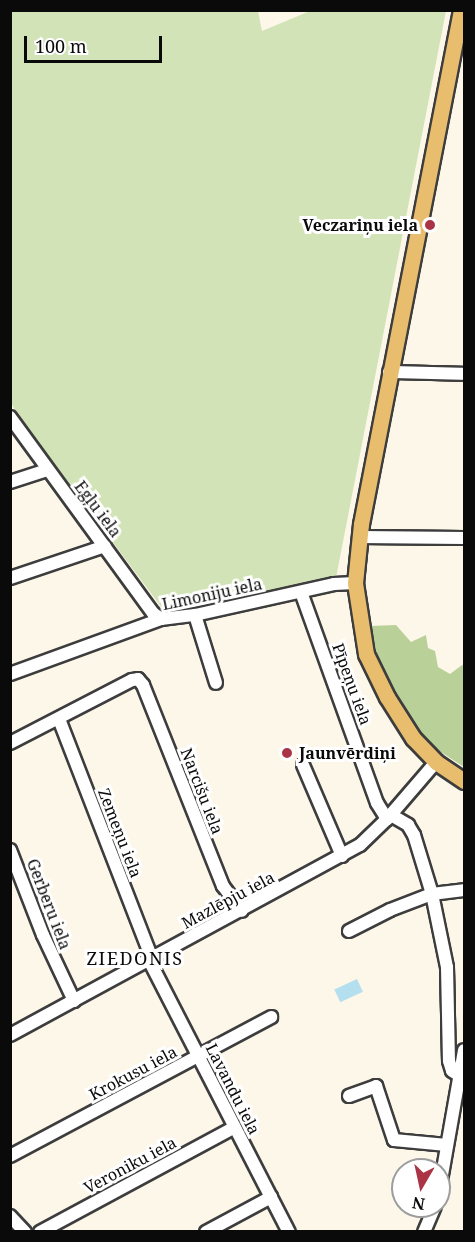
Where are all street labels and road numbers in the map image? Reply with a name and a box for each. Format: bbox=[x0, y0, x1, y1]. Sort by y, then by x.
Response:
street label: Egļu iela bbox=[71, 477, 125, 541]
street label: Limoniju iela bbox=[160, 574, 264, 614]
street label: Pīpeņu iela bbox=[328, 641, 376, 727]
street label: Narcišu iela bbox=[177, 745, 227, 837]
street label: Zemeņu iela bbox=[94, 786, 146, 880]
street label: Gerberu iela bbox=[23, 856, 75, 952]
street label: Mazlēpju iela bbox=[178, 868, 278, 932]
street label: Lavandu iela bbox=[202, 1040, 264, 1138]
street label: Krokusu iela bbox=[86, 1042, 180, 1104]
street label: Veroniku iela bbox=[80, 1133, 180, 1197]

